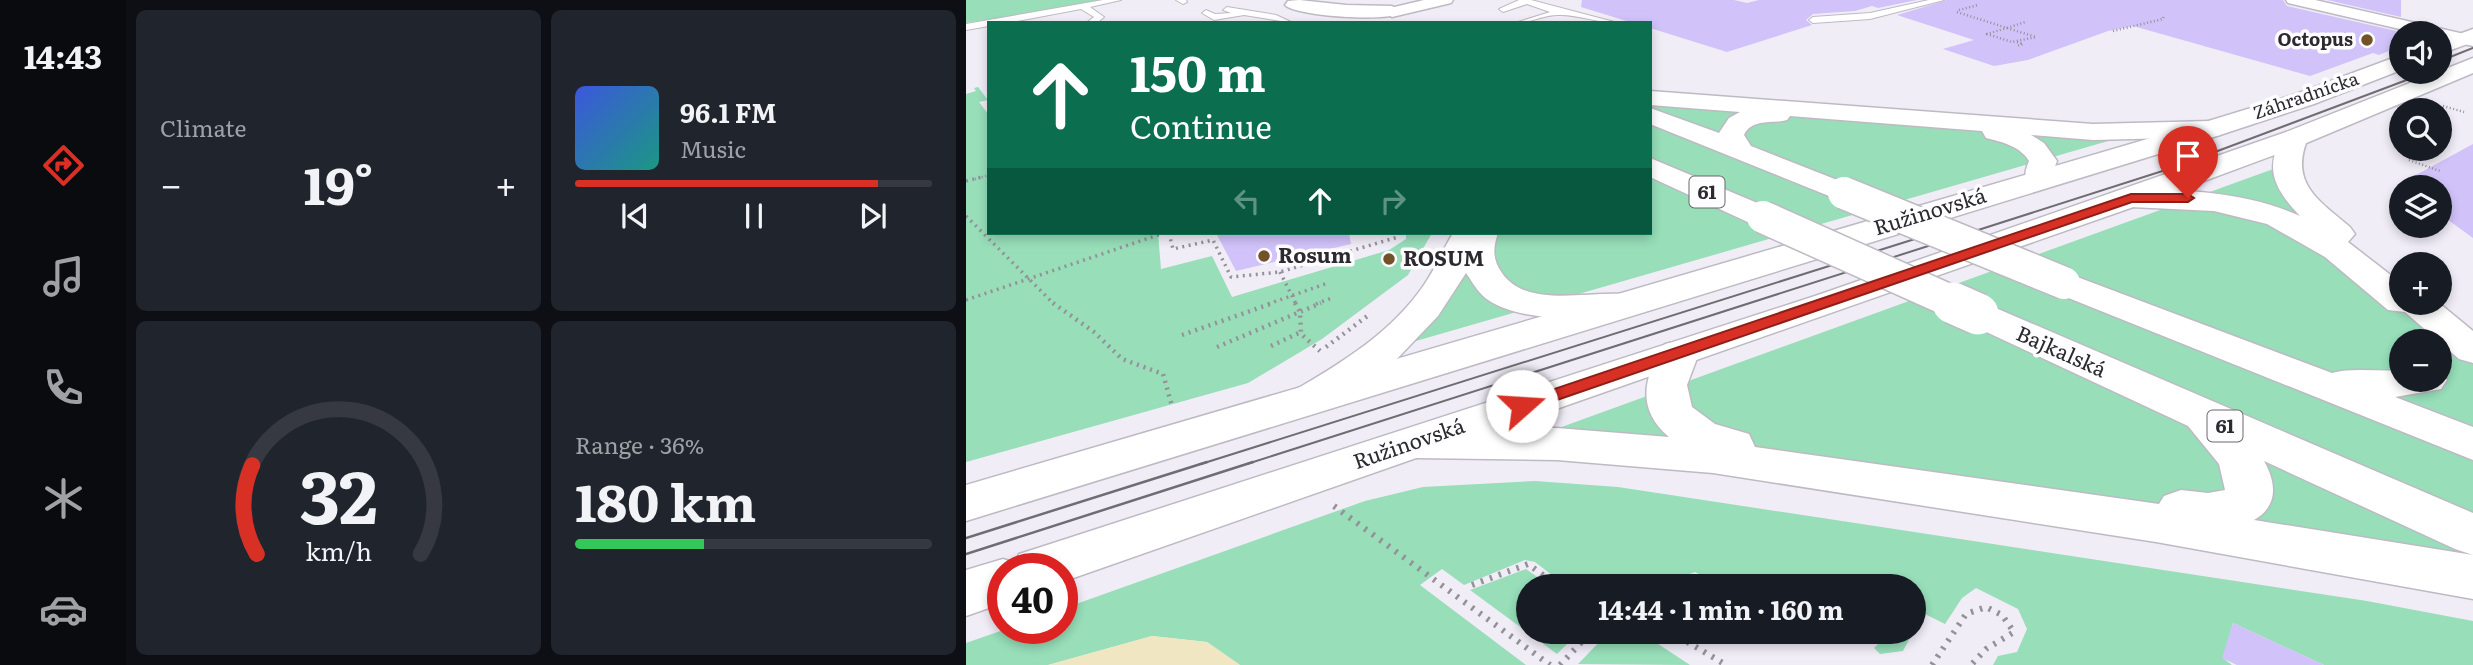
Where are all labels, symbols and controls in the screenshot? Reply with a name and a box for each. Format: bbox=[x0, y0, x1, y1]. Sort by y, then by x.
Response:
map controls bbox=[2389, 21, 2452, 392]
button: sound bbox=[2389, 21, 2452, 84]
place label: Octopus bbox=[2278, 25, 2353, 52]
text: 14:43 bbox=[24, 31, 102, 79]
marker: Octopus bbox=[2359, 32, 2375, 48]
text: 150 m bbox=[1130, 34, 1266, 107]
icon: ahead bbox=[1015, 49, 1106, 140]
street label: Záhradnícka bbox=[2249, 64, 2362, 125]
text: 96.1 FM bbox=[680, 92, 777, 131]
button: search bbox=[2389, 98, 2452, 161]
text: Continue bbox=[1130, 101, 1272, 149]
text: Climate bbox=[160, 110, 246, 144]
pin bbox=[2158, 126, 2218, 198]
text: Music bbox=[680, 131, 746, 165]
icon: arrive bbox=[2169, 137, 2207, 175]
icon: directions bbox=[39, 141, 88, 190]
text: 19° bbox=[304, 144, 373, 221]
text: − bbox=[160, 154, 182, 211]
text: + bbox=[495, 154, 517, 211]
button: layers bbox=[2389, 175, 2452, 238]
road number: 61 bbox=[1690, 176, 1724, 208]
street label: Ružinovská bbox=[1869, 178, 1990, 241]
icon: left bbox=[1228, 182, 1266, 220]
icon: ahead bbox=[1301, 182, 1339, 220]
icon: right bbox=[1374, 182, 1412, 220]
icon: previous bbox=[616, 197, 654, 235]
icon: pause bbox=[735, 197, 773, 235]
icon: next bbox=[854, 197, 892, 235]
place label: Rosum bbox=[1278, 238, 1352, 269]
place label: ROSUM bbox=[1403, 241, 1484, 272]
marker: Rosum bbox=[1256, 248, 1272, 264]
marker: ROSUM bbox=[1381, 251, 1397, 267]
icon: music bbox=[39, 252, 88, 301]
button: + bbox=[2389, 252, 2452, 315]
street label: Bajkalská bbox=[2012, 316, 2113, 384]
button: − bbox=[2389, 329, 2452, 392]
icon: phone bbox=[39, 363, 88, 412]
position arrow bbox=[1485, 369, 1559, 443]
street label: Ružinovská bbox=[1348, 408, 1469, 475]
road number: 61 bbox=[2208, 410, 2242, 442]
text: Range · 36% bbox=[575, 427, 704, 461]
text: 32 bbox=[299, 438, 378, 546]
text: 180 km bbox=[575, 461, 756, 538]
icon: climate bbox=[39, 474, 88, 523]
text: km/h bbox=[305, 532, 372, 569]
speed limit sign: 40 bbox=[987, 553, 1078, 644]
icon: car bbox=[39, 585, 88, 634]
text: 14:44 · 1 min · 160 m bbox=[1598, 589, 1844, 628]

